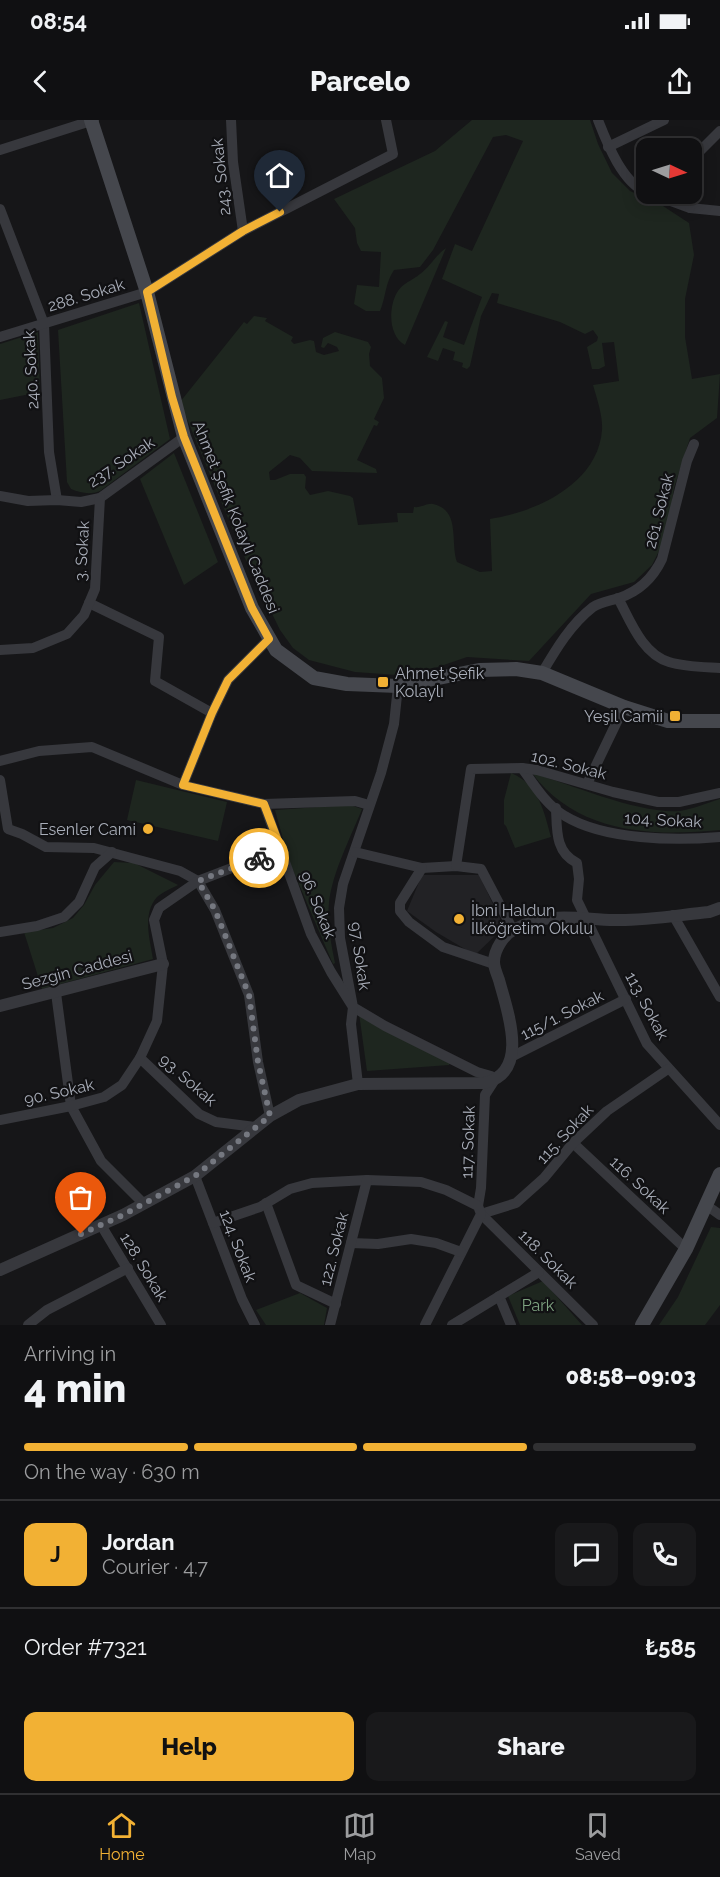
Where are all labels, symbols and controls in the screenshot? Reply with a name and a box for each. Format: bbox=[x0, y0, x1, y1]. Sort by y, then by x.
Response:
text: 08:54 bbox=[30, 8, 87, 34]
icon: back bbox=[24, 65, 57, 98]
icon: share bbox=[663, 65, 696, 98]
text: Parcelo bbox=[310, 66, 410, 97]
street label: 243. Sokak bbox=[207, 137, 235, 217]
north arrow bbox=[636, 138, 702, 204]
map controls bbox=[636, 138, 702, 204]
pin bbox=[254, 150, 305, 212]
icon: home bbox=[263, 159, 296, 192]
street label: 288. Sokak bbox=[45, 274, 127, 316]
street label: 240. Sokak bbox=[19, 330, 43, 410]
street label: Ahmet Şefik Kolaylı Caddesi bbox=[189, 418, 283, 616]
street label: 237. Sokak bbox=[84, 433, 158, 491]
street label: 261. Sokak bbox=[640, 471, 678, 551]
street label: 3. Sokak bbox=[71, 520, 93, 582]
place label: Ahmet Şefik Kolaylı bbox=[395, 664, 485, 701]
marker: Ahmet Şefik Kolaylı bbox=[376, 675, 390, 689]
place label: Yeşil Camii bbox=[584, 707, 663, 726]
marker: Yeşil Camii bbox=[668, 709, 682, 723]
street label: 102. Sokak bbox=[529, 746, 609, 784]
street label: 104. Sokak bbox=[624, 808, 703, 832]
place label: Esenler Cami bbox=[39, 820, 136, 839]
marker: Esenler Cami bbox=[141, 822, 155, 836]
courier bbox=[229, 828, 289, 888]
icon: bike bbox=[243, 842, 276, 875]
street label: 96. Sokak bbox=[296, 869, 340, 942]
place label: İbni Haldun İlköğretim Okulu bbox=[471, 900, 593, 938]
marker: İbni Haldun İlköğretim Okulu bbox=[452, 912, 466, 926]
street label: 97. Sokak bbox=[346, 921, 374, 992]
street label: Sezgin Caddesi bbox=[20, 946, 134, 994]
street label: 113. Sokak bbox=[621, 969, 673, 1044]
street label: 115/1. Sokak bbox=[517, 986, 607, 1044]
street label: 93. Sokak bbox=[155, 1050, 221, 1110]
street label: 90. Sokak bbox=[22, 1075, 96, 1109]
street label: 115. Sokak bbox=[533, 1100, 598, 1168]
street label: 117. Sokak bbox=[457, 1105, 479, 1179]
street label: 116. Sokak bbox=[606, 1152, 674, 1218]
pin bbox=[55, 1172, 106, 1234]
icon: bag bbox=[64, 1181, 97, 1214]
street label: 124. Sokak bbox=[216, 1207, 261, 1285]
street label: 122. Sokak bbox=[316, 1210, 352, 1288]
street label: 118. Sokak bbox=[515, 1226, 582, 1293]
street label: 128. Sokak bbox=[116, 1229, 172, 1305]
park label: Park bbox=[522, 1296, 555, 1315]
text: Arriving in bbox=[24, 1342, 116, 1366]
text: 08:58–09:03 bbox=[565, 1363, 696, 1389]
text: 4 min bbox=[24, 1365, 127, 1411]
text: On the way · 630 m bbox=[24, 1460, 200, 1484]
button: chat bbox=[555, 1523, 618, 1586]
button: phone bbox=[633, 1523, 696, 1586]
text: Jordan bbox=[102, 1529, 174, 1555]
text: J bbox=[50, 1541, 61, 1567]
text: Courier · 4.7 bbox=[102, 1555, 208, 1579]
text: Order #7321 bbox=[24, 1634, 147, 1660]
text: ₺585 bbox=[645, 1634, 696, 1660]
button: Help bbox=[24, 1712, 354, 1781]
button: Share bbox=[366, 1712, 696, 1781]
tab: Home bbox=[99, 1809, 145, 1864]
tab: Map bbox=[343, 1809, 376, 1864]
tab: Saved bbox=[575, 1809, 621, 1864]

